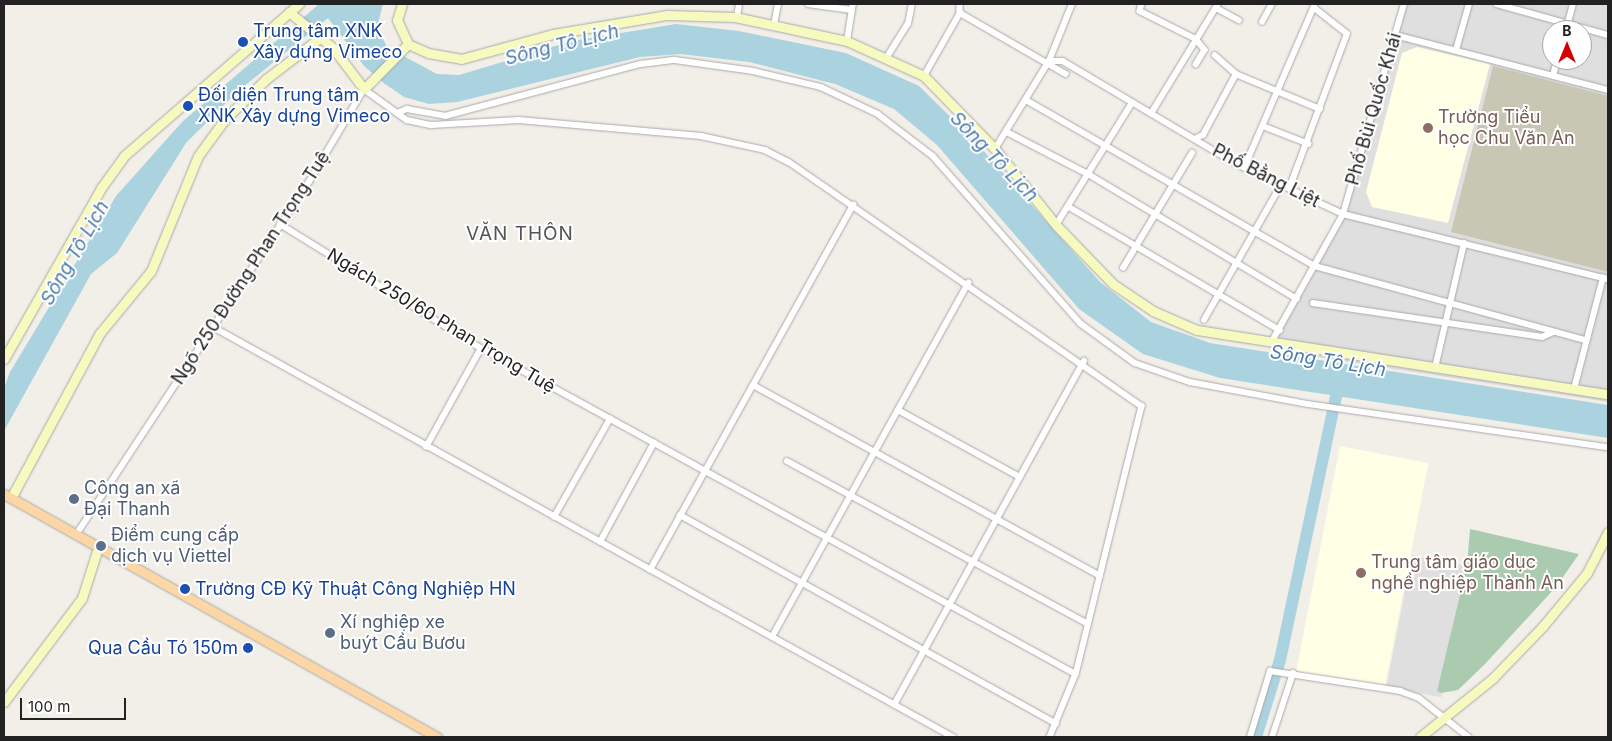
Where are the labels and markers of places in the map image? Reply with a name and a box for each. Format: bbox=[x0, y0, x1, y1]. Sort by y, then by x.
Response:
place label: Trung tâm XNK Xây dựng Vimeco bbox=[253, 21, 402, 64]
marker: Trung tâm XNK Xây dựng Vimeco bbox=[237, 36, 249, 48]
place label: Đối diện Trung tâm XNK Xây dựng Vimeco bbox=[198, 85, 390, 128]
marker: Đối diện Trung tâm XNK Xây dựng Vimeco bbox=[182, 100, 194, 112]
place label: Trường Tiểu học Chu Văn An bbox=[1438, 107, 1575, 150]
marker: Trường Tiểu học Chu Văn An bbox=[1422, 122, 1434, 134]
place label: Công an xã Đại Thanh bbox=[84, 478, 180, 520]
marker: Công an xã Đại Thanh bbox=[68, 493, 80, 505]
place label: Điểm cung cấp dịch vụ Viettel bbox=[111, 525, 239, 568]
marker: Điểm cung cấp dịch vụ Viettel bbox=[95, 540, 107, 552]
place label: Trung tâm giáo dục nghề nghiệp Thành An bbox=[1371, 552, 1564, 594]
marker: Trung tâm giáo dục nghề nghiệp Thành An bbox=[1355, 567, 1367, 579]
place label: Trường CĐ Kỹ Thuật Công Nghiệp HN bbox=[195, 578, 516, 600]
marker: Trường CĐ Kỹ Thuật Công Nghiệp HN bbox=[179, 583, 191, 595]
place label: Xí nghiệp xe buýt Cầu Bươu bbox=[340, 612, 466, 654]
marker: Xí nghiệp xe buýt Cầu Bươu bbox=[324, 627, 336, 639]
place label: Qua Cầu Tó 150m bbox=[88, 637, 238, 659]
marker: Qua Cầu Tó 150m bbox=[242, 642, 254, 654]

